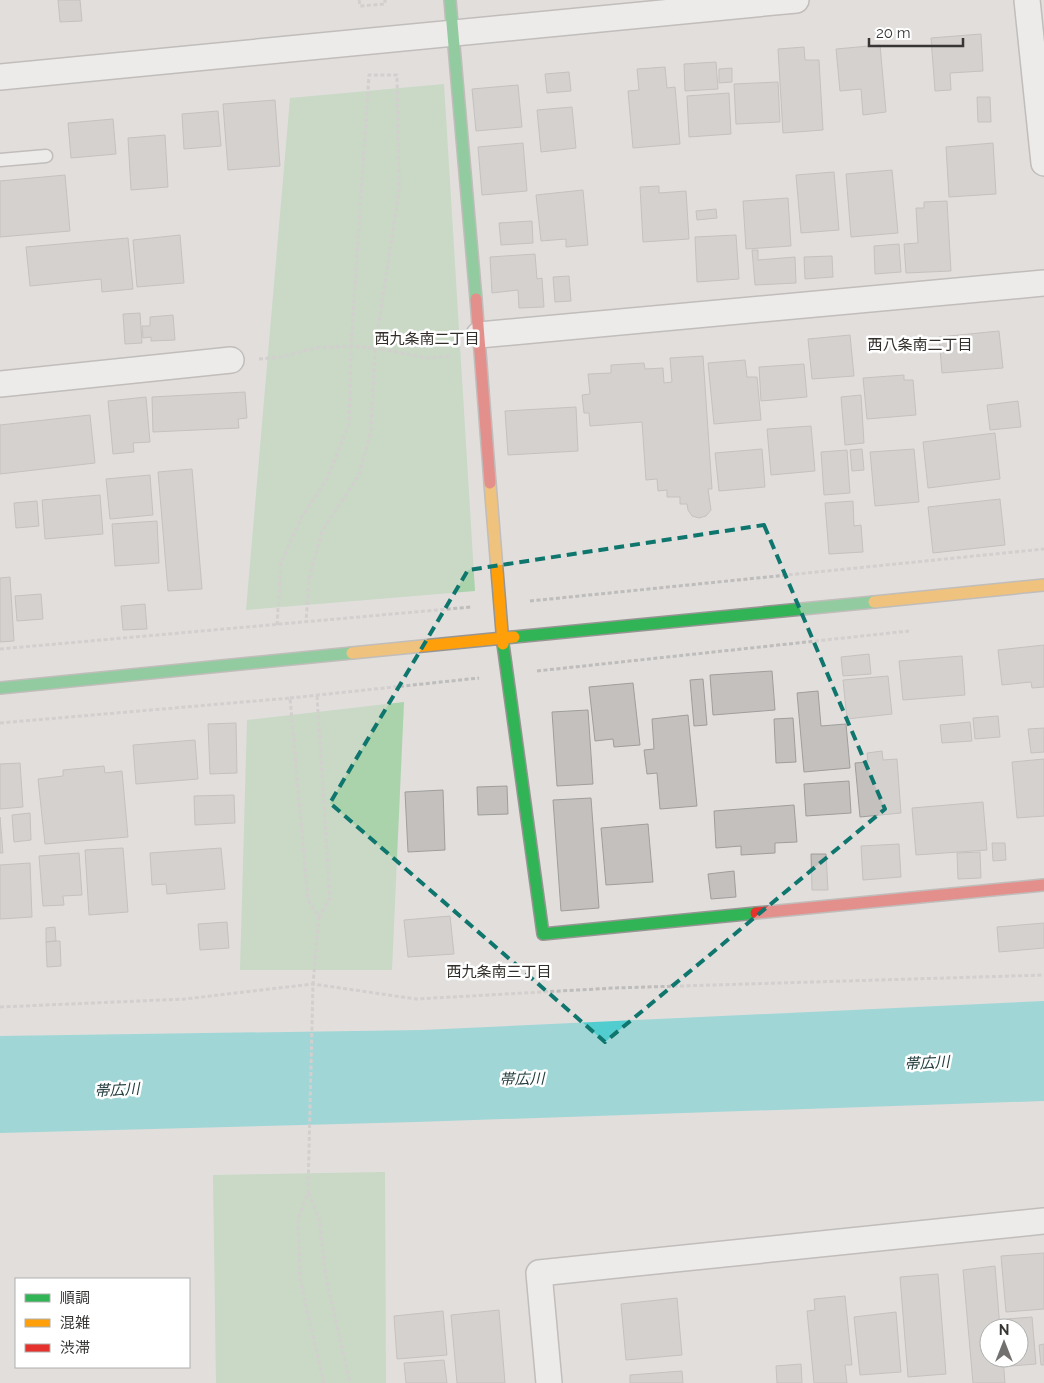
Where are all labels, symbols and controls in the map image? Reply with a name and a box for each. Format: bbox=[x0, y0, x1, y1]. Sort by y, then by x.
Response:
scale bar bbox=[869, 15, 963, 47]
text: 20 m bbox=[876, 24, 911, 42]
district label: 西九条南二丁目 bbox=[374, 330, 480, 348]
district label: 西八条南二丁目 bbox=[867, 336, 973, 354]
district label: 西九条南三丁目 bbox=[446, 963, 552, 981]
water label: 帯広川 bbox=[904, 1053, 952, 1073]
water label: 帯広川 bbox=[499, 1070, 547, 1088]
water label: 帯広川 bbox=[94, 1080, 142, 1100]
legend bbox=[15, 1278, 190, 1368]
text: 順調 bbox=[60, 1289, 90, 1307]
text: 混雑 bbox=[60, 1314, 90, 1332]
north arrow bbox=[979, 1318, 1029, 1368]
text: N bbox=[999, 1322, 1009, 1338]
text: 渋滞 bbox=[60, 1339, 90, 1357]

